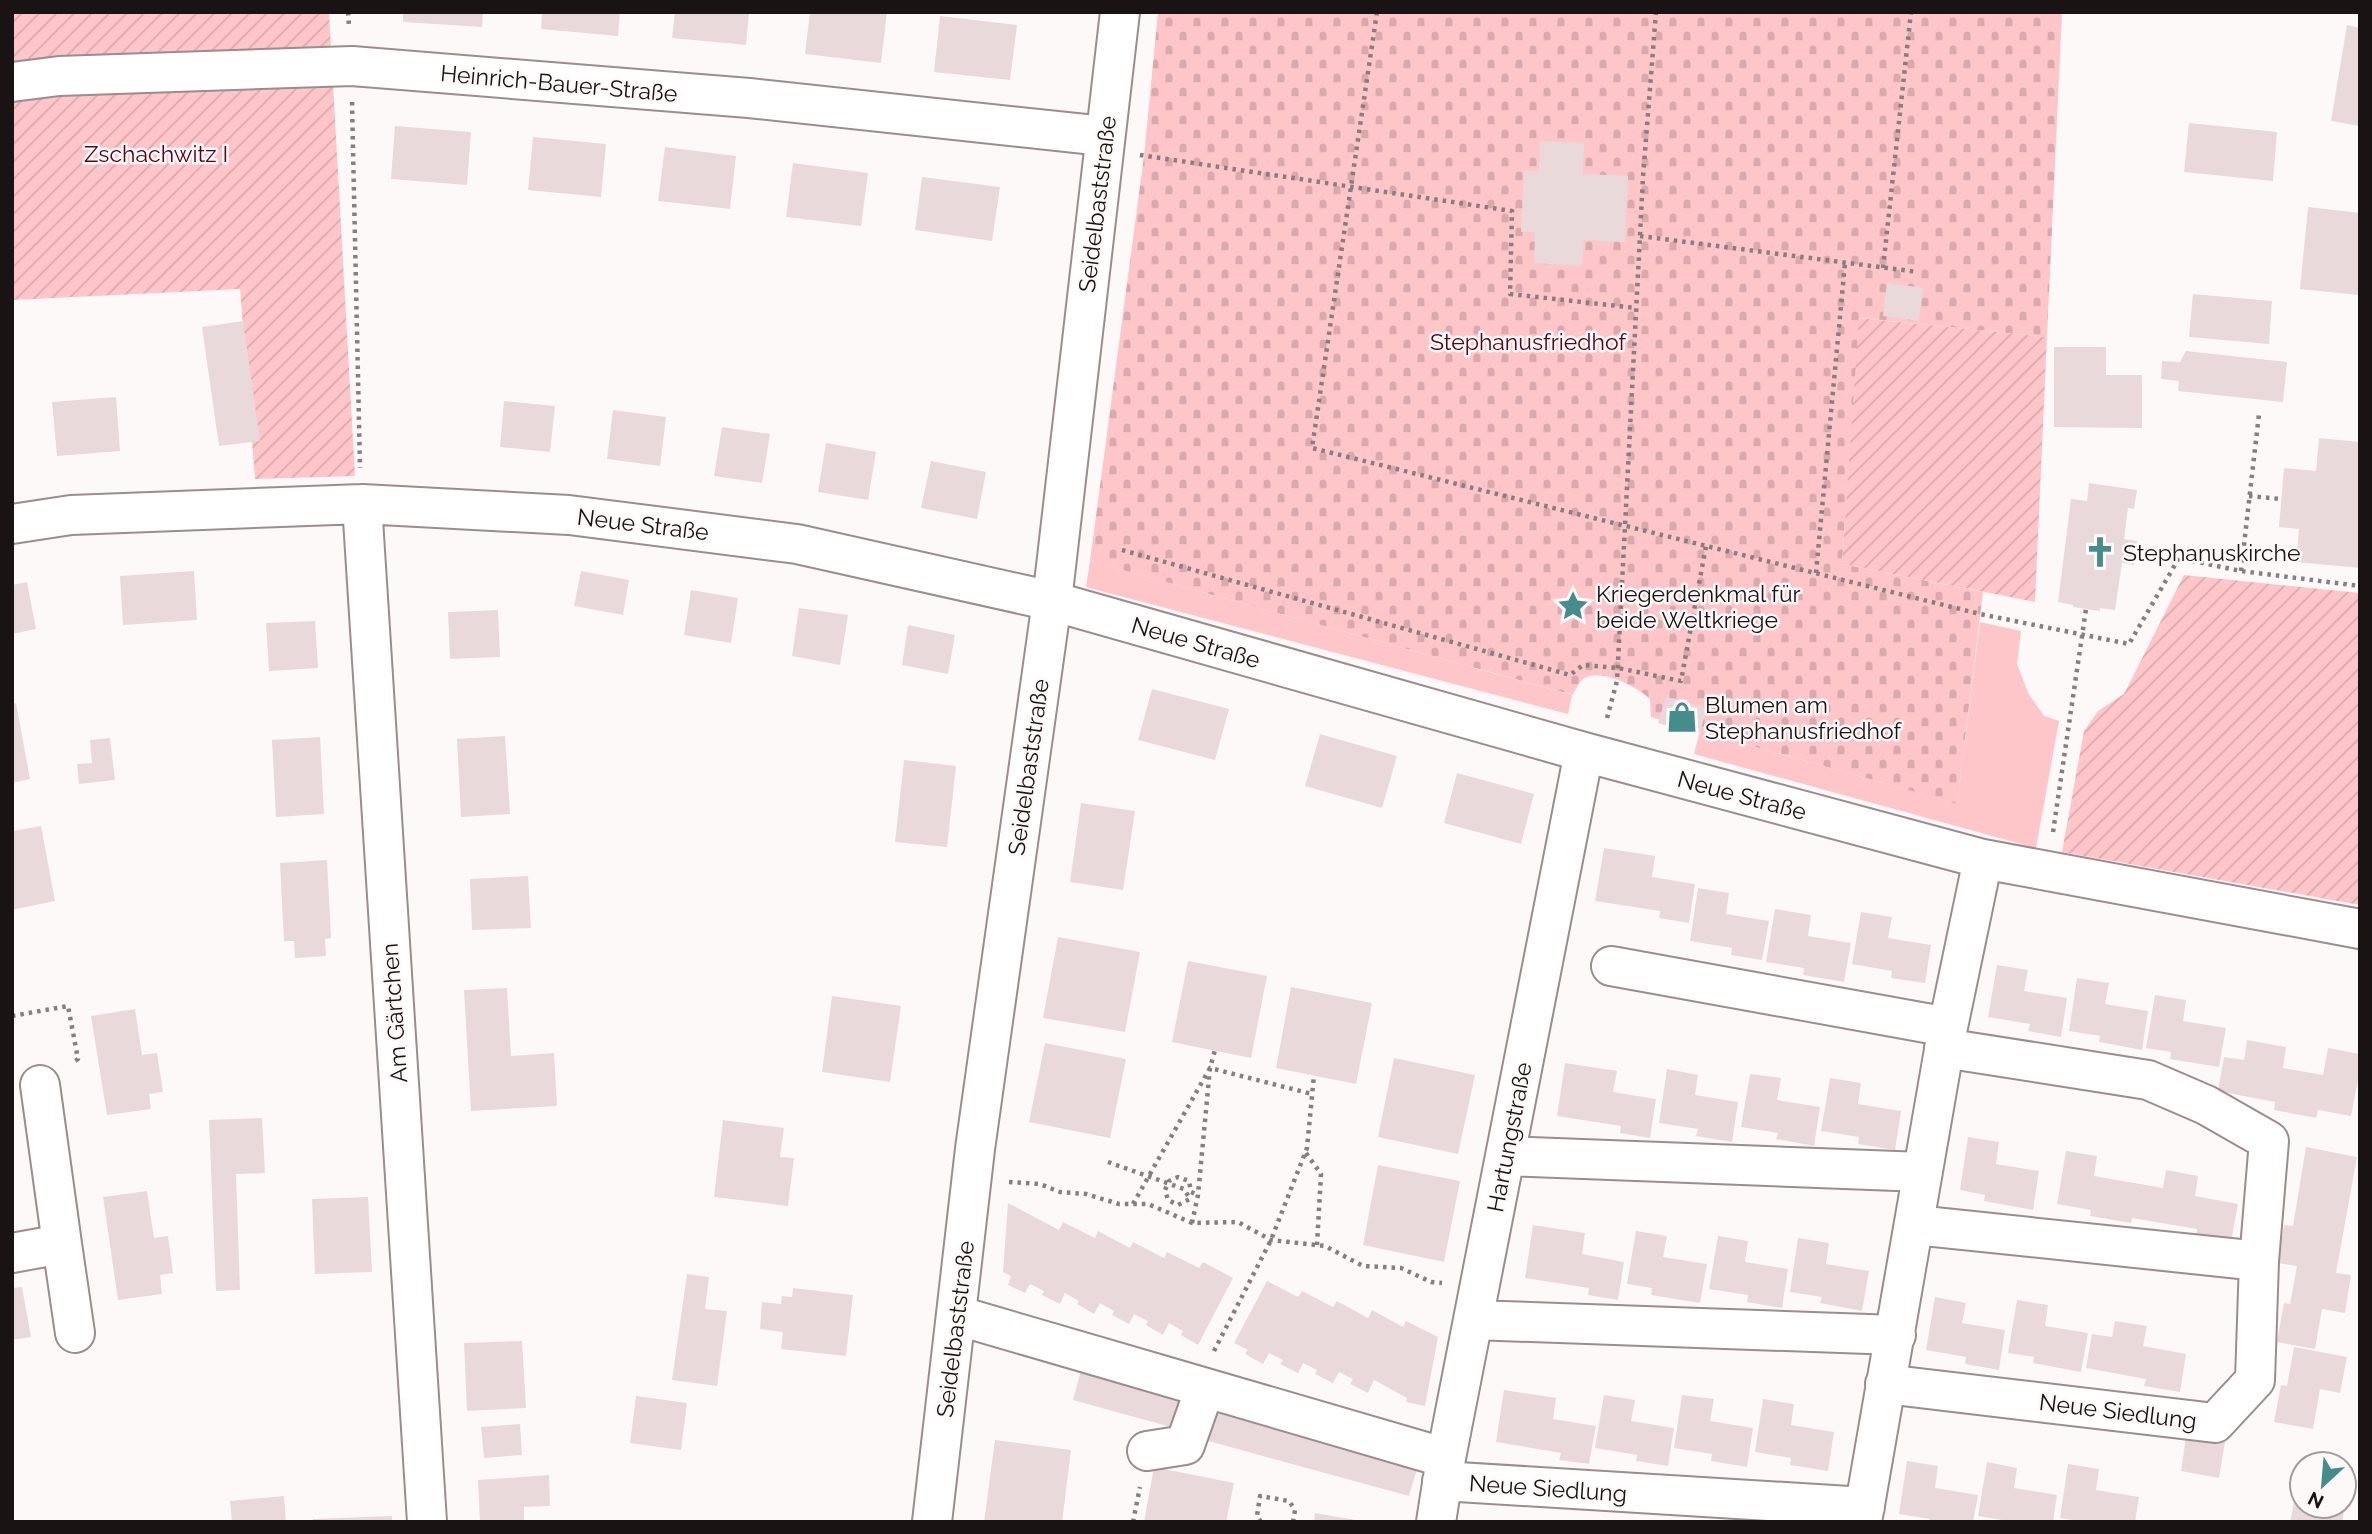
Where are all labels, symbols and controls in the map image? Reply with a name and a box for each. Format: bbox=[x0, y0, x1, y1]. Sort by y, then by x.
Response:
street label: Heinrich-Bauer-Straße bbox=[439, 59, 679, 107]
street label: Seidelbaststraße bbox=[1073, 114, 1121, 294]
park label: Zschachwitz I bbox=[84, 140, 228, 167]
park label: Stephanusfriedhof bbox=[1430, 328, 1627, 355]
street label: Neue Straße bbox=[576, 503, 710, 545]
church icon: Stephanuskirche bbox=[2083, 535, 2117, 569]
place label: Stephanuskirche bbox=[2123, 539, 2301, 566]
place label: Kriegerdenkmal für beide Weltkriege bbox=[1596, 580, 1801, 633]
place icon: Kriegerdenkmal für beide Weltkriege bbox=[1556, 589, 1590, 623]
street label: Neue Straße bbox=[1129, 611, 1263, 673]
street label: Seidelbaststraße bbox=[1002, 677, 1054, 857]
place label: Blumen am Stephanusfriedhof bbox=[1705, 691, 1902, 744]
shop icon: Blumen am Stephanusfriedhof bbox=[1665, 700, 1699, 734]
street label: Neue Straße bbox=[1675, 765, 1809, 825]
street label: Am Gärtchen bbox=[376, 942, 412, 1084]
street label: Hartungstraße bbox=[1481, 1060, 1537, 1214]
street label: Seidelbaststraße bbox=[931, 1239, 979, 1419]
street label: Neue Siedlung bbox=[2038, 1388, 2198, 1434]
north arrow bbox=[2288, 1450, 2358, 1520]
street label: Neue Siedlung bbox=[1468, 1469, 1628, 1507]
text: N bbox=[2304, 1487, 2327, 1513]

